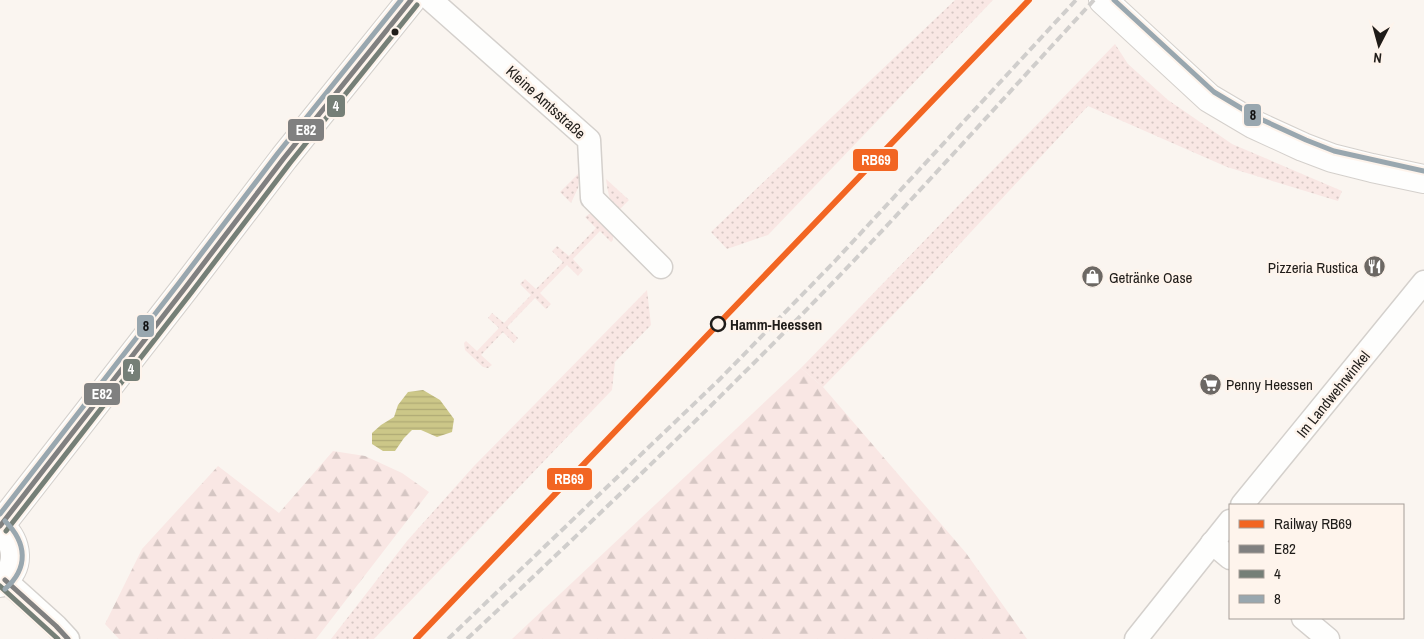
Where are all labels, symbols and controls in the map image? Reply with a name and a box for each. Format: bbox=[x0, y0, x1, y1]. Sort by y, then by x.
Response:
north arrow bbox=[1354, 20, 1404, 70]
unlabelled marker bbox=[390, 27, 400, 37]
text: N bbox=[1373, 49, 1383, 67]
street label: Kleine Amtsstraße bbox=[502, 61, 590, 144]
line badge: 4 bbox=[326, 94, 346, 118]
text: 4 bbox=[333, 97, 340, 115]
line badge: 8 bbox=[1243, 103, 1262, 127]
text: 8 bbox=[1250, 106, 1256, 124]
line badge: E82 bbox=[287, 118, 325, 142]
text: E82 bbox=[296, 121, 316, 139]
line badge: RB69 bbox=[852, 148, 899, 172]
text: RB69 bbox=[861, 151, 891, 169]
restaurant icon: Pizzeria Rustica bbox=[1362, 255, 1386, 279]
place label: Pizzeria Rustica bbox=[1268, 257, 1358, 278]
shop icon: Getränke Oase bbox=[1081, 265, 1105, 289]
place label: Getränke Oase bbox=[1109, 267, 1193, 288]
line badge: 8 bbox=[136, 314, 155, 338]
place label: Hamm-Heessen bbox=[730, 314, 822, 335]
marker: Hamm-Heessen bbox=[710, 316, 726, 332]
text: 8 bbox=[143, 317, 149, 335]
street label: Im Landwehrwinkel bbox=[1291, 346, 1375, 442]
line badge: 4 bbox=[122, 358, 141, 382]
text: 4 bbox=[128, 360, 135, 378]
supermarket icon: Penny Heessen bbox=[1198, 372, 1222, 396]
place label: Penny Heessen bbox=[1226, 374, 1313, 395]
line badge: E82 bbox=[83, 382, 121, 406]
text: E82 bbox=[92, 385, 112, 403]
line badge: RB69 bbox=[546, 467, 593, 491]
text: RB69 bbox=[554, 470, 584, 488]
legend bbox=[1229, 504, 1404, 619]
text: Railway RB69 bbox=[1274, 513, 1352, 534]
text: E82 bbox=[1274, 538, 1296, 559]
text: 4 bbox=[1274, 563, 1281, 584]
text: 8 bbox=[1274, 588, 1281, 609]

